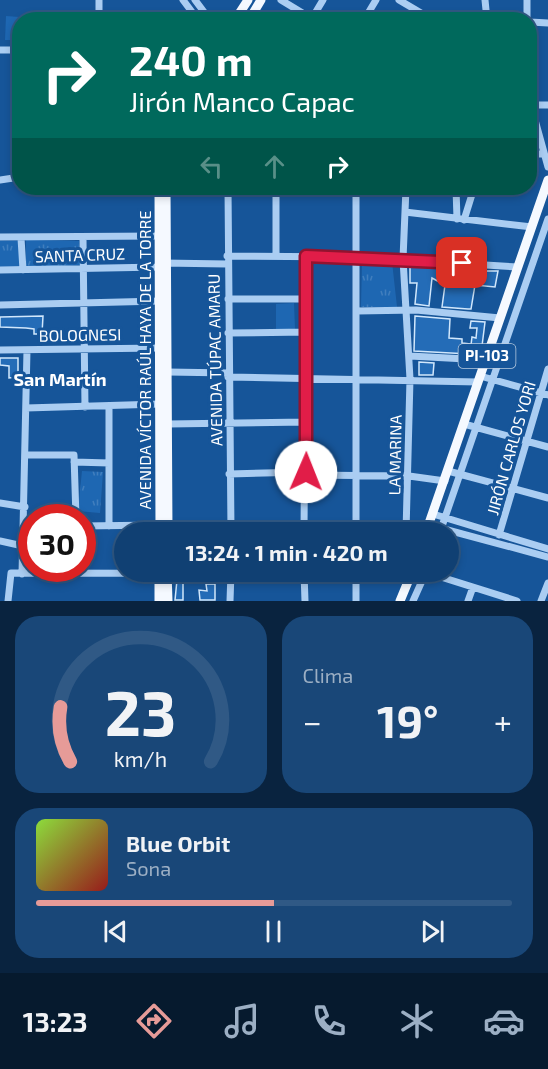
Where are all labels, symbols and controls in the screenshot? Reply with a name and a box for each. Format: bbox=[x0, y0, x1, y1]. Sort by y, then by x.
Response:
text: 240 m bbox=[129, 34, 253, 84]
icon: right bbox=[30, 36, 108, 114]
text: Jirón Manco Capac bbox=[129, 85, 355, 117]
icon: left bbox=[195, 150, 228, 183]
icon: ahead bbox=[258, 150, 291, 183]
icon: right bbox=[321, 150, 354, 183]
street label: AVENIDA VÍCTOR RAÚL HAYA DE LA TORRE bbox=[135, 211, 154, 509]
pin bbox=[436, 237, 487, 288]
street label: SANTA CRUZ bbox=[34, 243, 125, 266]
icon: arrive bbox=[445, 246, 478, 279]
street label: AVENIDA TÚPAC AMARU bbox=[203, 274, 226, 446]
street label: BOLOGNESI bbox=[38, 324, 122, 345]
road number: PI-103 bbox=[458, 344, 516, 368]
district label: San Martín bbox=[13, 368, 107, 390]
street label: JIRÓN CARLOS YORI bbox=[482, 379, 539, 517]
street label: LA MARINA bbox=[384, 414, 405, 495]
position arrow bbox=[274, 440, 338, 504]
speed limit sign: 30 bbox=[18, 504, 96, 582]
text: 13:24 · 1 min · 420 m bbox=[185, 539, 388, 565]
text: Clima bbox=[303, 663, 353, 687]
text: 23 bbox=[105, 674, 177, 749]
text: 19° bbox=[377, 693, 439, 747]
text: − bbox=[303, 701, 322, 741]
text: + bbox=[494, 701, 512, 741]
text: km/h bbox=[114, 746, 167, 771]
text: Blue Orbit bbox=[126, 830, 230, 856]
text: Sona bbox=[126, 856, 171, 880]
icon: previous bbox=[99, 915, 132, 948]
icon: pause bbox=[257, 915, 290, 948]
icon: next bbox=[416, 915, 449, 948]
icon: directions bbox=[133, 1000, 175, 1042]
icon: music bbox=[221, 1000, 263, 1042]
icon: phone bbox=[308, 1000, 350, 1042]
icon: climate bbox=[396, 1000, 438, 1042]
icon: car bbox=[483, 1000, 525, 1042]
text: 13:23 bbox=[23, 1005, 88, 1037]

